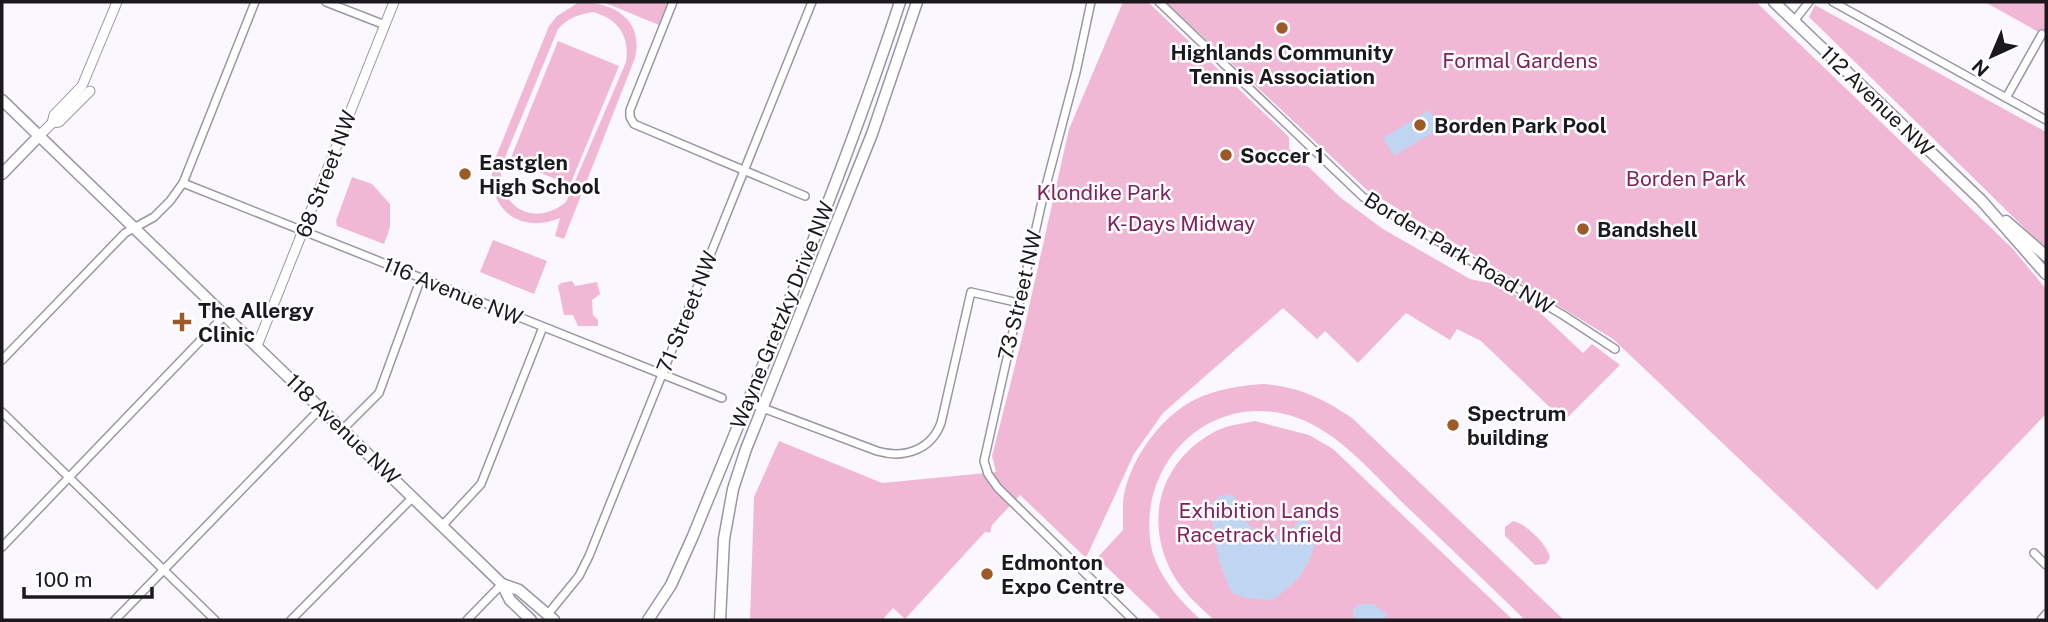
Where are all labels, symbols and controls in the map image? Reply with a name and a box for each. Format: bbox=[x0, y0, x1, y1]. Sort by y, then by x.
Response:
marker: Highlands Community Tennis Association bbox=[1274, 20, 1290, 36]
north arrow bbox=[1957, 21, 2027, 91]
place label: Highlands Community Tennis Association bbox=[1171, 40, 1394, 89]
street label: 112 Avenue NW bbox=[1815, 41, 1939, 161]
park label: Formal Gardens bbox=[1442, 48, 1598, 73]
text: N bbox=[1967, 55, 1993, 81]
street label: 68 Street NW bbox=[290, 107, 362, 241]
place label: Borden Park Pool bbox=[1434, 113, 1607, 138]
marker: Borden Park Pool bbox=[1412, 117, 1428, 133]
place label: Soccer 1 bbox=[1240, 143, 1324, 168]
marker: Soccer 1 bbox=[1218, 147, 1234, 163]
place label: Eastglen High School bbox=[479, 150, 601, 199]
marker: Eastglen High School bbox=[457, 166, 473, 182]
park label: Borden Park bbox=[1626, 166, 1746, 191]
park label: Klondike Park bbox=[1036, 180, 1172, 205]
street label: Borden Park Road NW bbox=[1360, 187, 1558, 319]
street label: Wayne Gretzky Drive NW bbox=[725, 198, 839, 432]
park label: K-Days Midway bbox=[1107, 211, 1255, 236]
place label: Bandshell bbox=[1597, 217, 1698, 242]
marker: Bandshell bbox=[1575, 221, 1591, 237]
street label: 73 Street NW bbox=[993, 227, 1047, 363]
street label: 71 Street NW bbox=[651, 248, 723, 376]
street label: 116 Avenue NW bbox=[380, 252, 526, 330]
place label: The Allergy Clinic bbox=[198, 298, 314, 347]
marker: The Allergy Clinic bbox=[172, 312, 192, 332]
street label: 118 Avenue NW bbox=[281, 368, 405, 490]
place label: Spectrum building bbox=[1467, 401, 1566, 450]
marker: Spectrum building bbox=[1445, 417, 1461, 433]
park label: Exhibition Lands Racetrack Infield bbox=[1176, 498, 1342, 547]
place label: Edmonton Expo Centre bbox=[1001, 550, 1125, 599]
scale bar bbox=[24, 556, 152, 600]
marker: Edmonton Expo Centre bbox=[979, 566, 995, 582]
text: 100 m bbox=[35, 567, 92, 592]

